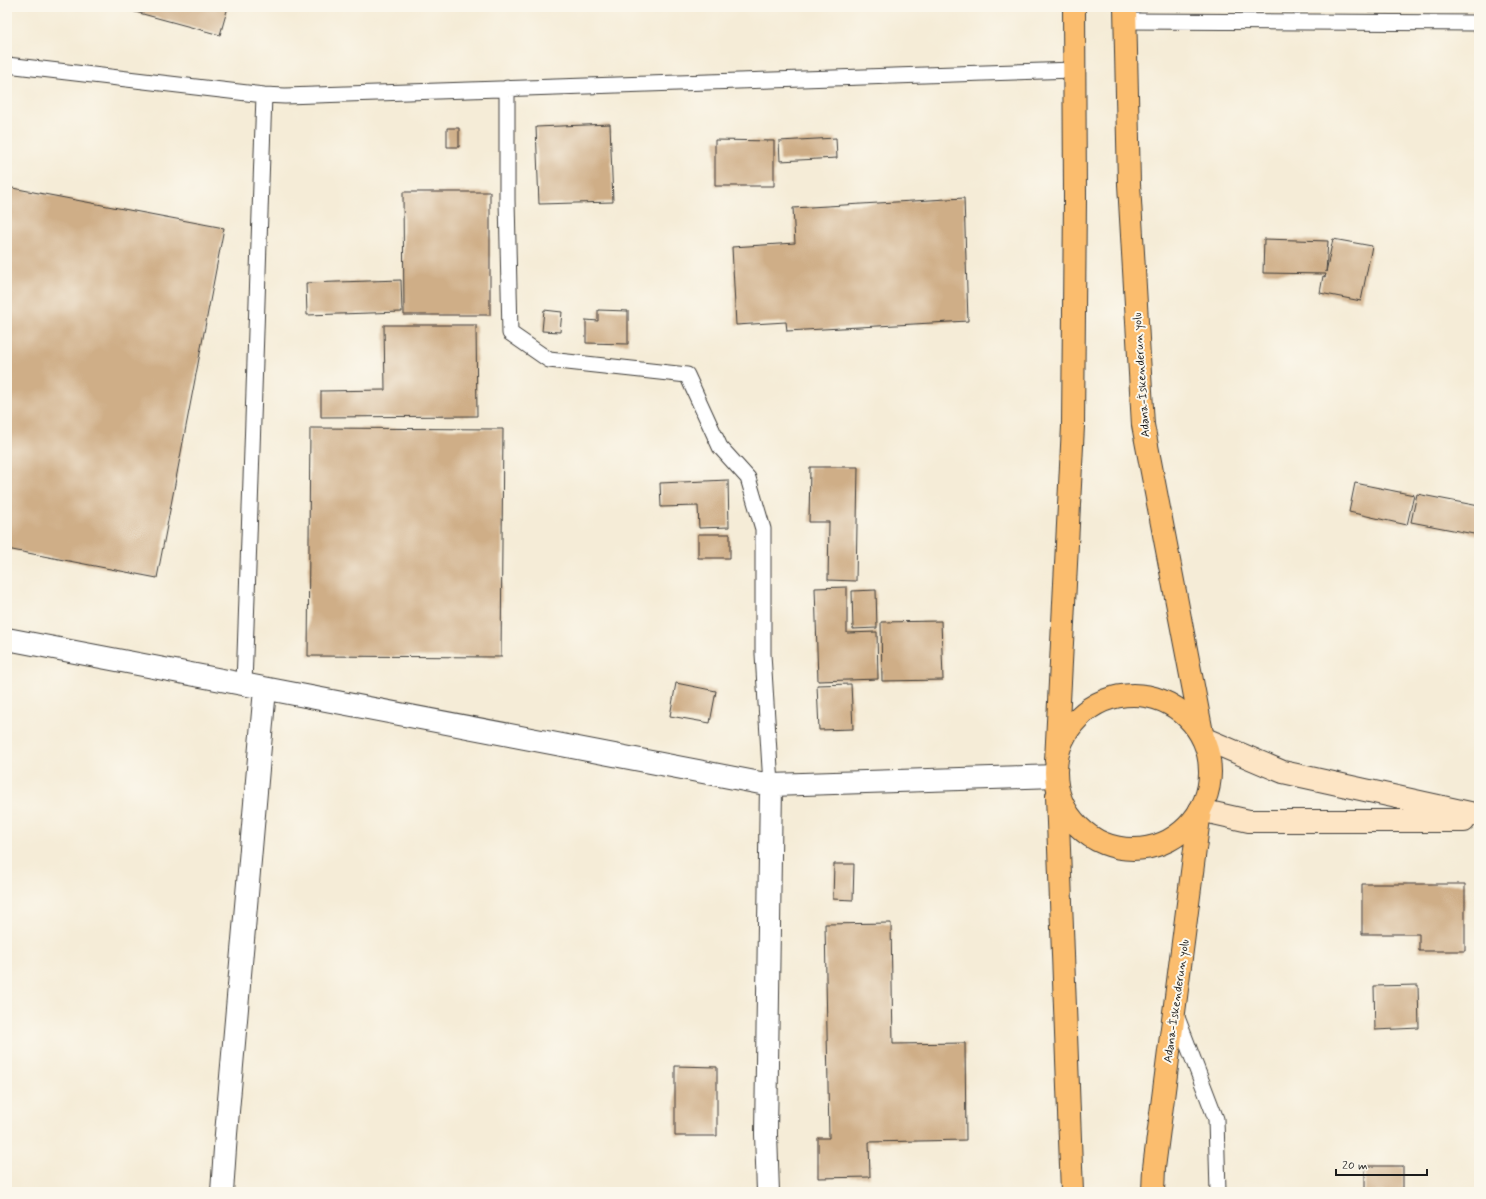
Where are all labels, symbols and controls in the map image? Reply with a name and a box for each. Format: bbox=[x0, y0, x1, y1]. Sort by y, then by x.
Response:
street label: Adana-İskenderun yolu bbox=[1130, 312, 1154, 438]
street label: Adana-İskenderun yolu bbox=[1160, 938, 1194, 1064]
scale bar bbox=[1336, 1151, 1427, 1177]
text: 20 m bbox=[1342, 1158, 1368, 1174]

